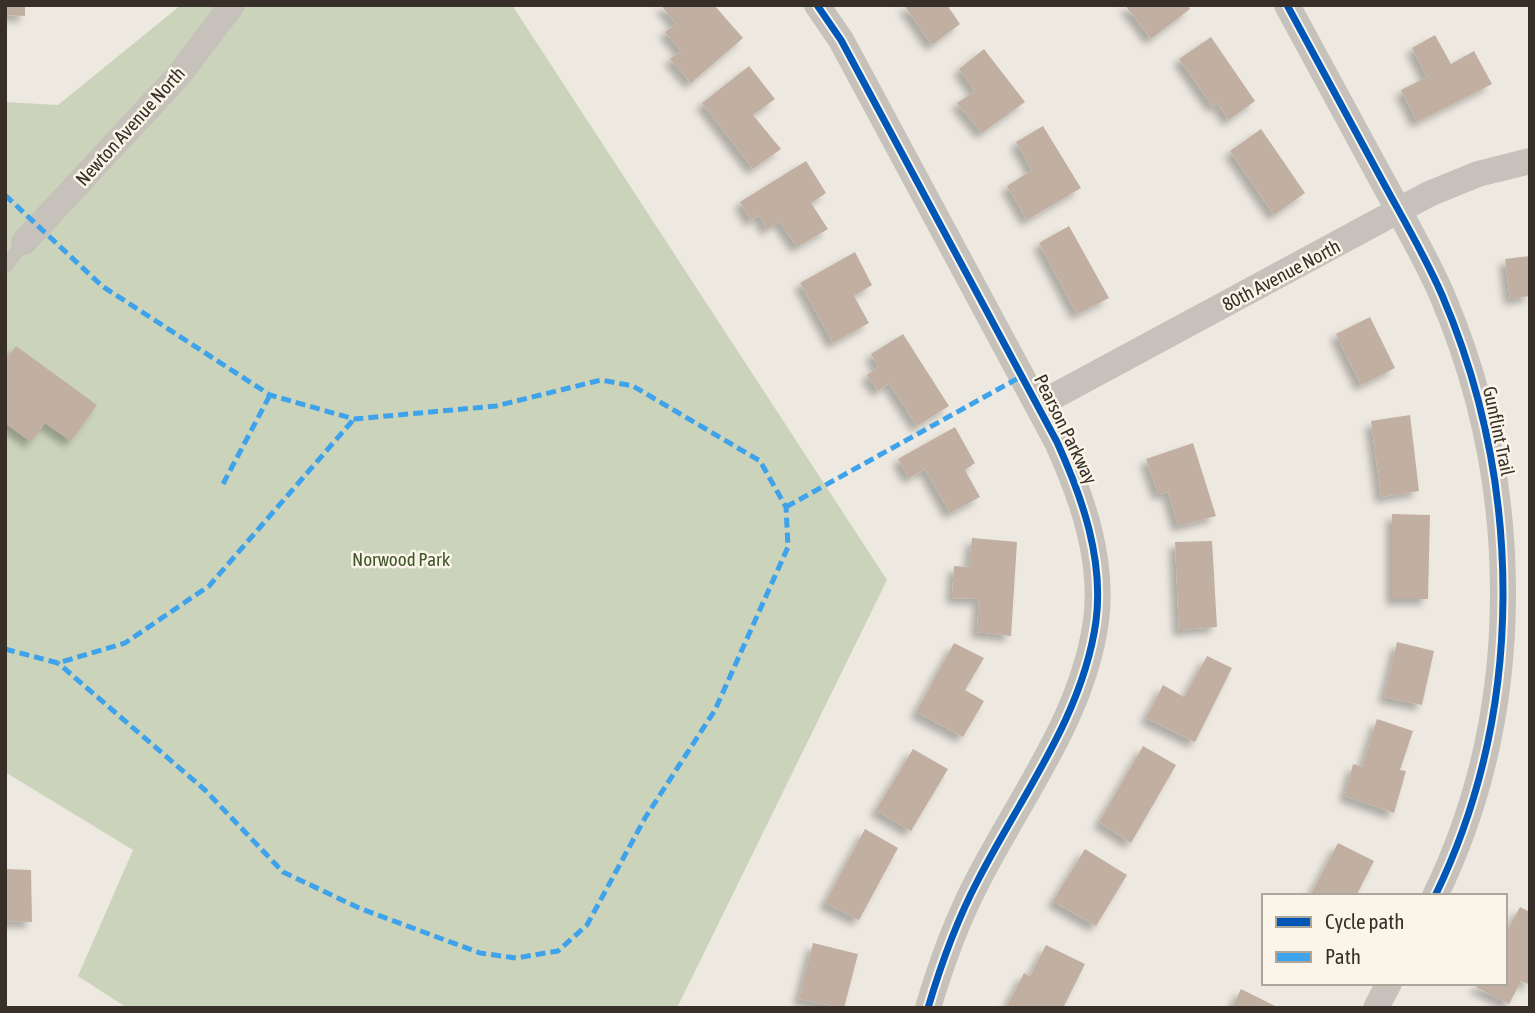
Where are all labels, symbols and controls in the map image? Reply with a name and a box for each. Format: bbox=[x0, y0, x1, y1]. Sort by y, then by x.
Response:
street label: Newton Avenue North bbox=[71, 62, 189, 190]
street label: 80th Avenue North bbox=[1218, 235, 1344, 315]
street label: Pearson Parkway bbox=[1030, 371, 1102, 488]
street label: Gunflint Trail bbox=[1479, 384, 1519, 478]
park label: Norwood Park bbox=[352, 548, 451, 570]
legend bbox=[1262, 894, 1507, 985]
text: Cycle path bbox=[1325, 909, 1404, 933]
text: Path bbox=[1325, 944, 1361, 968]

